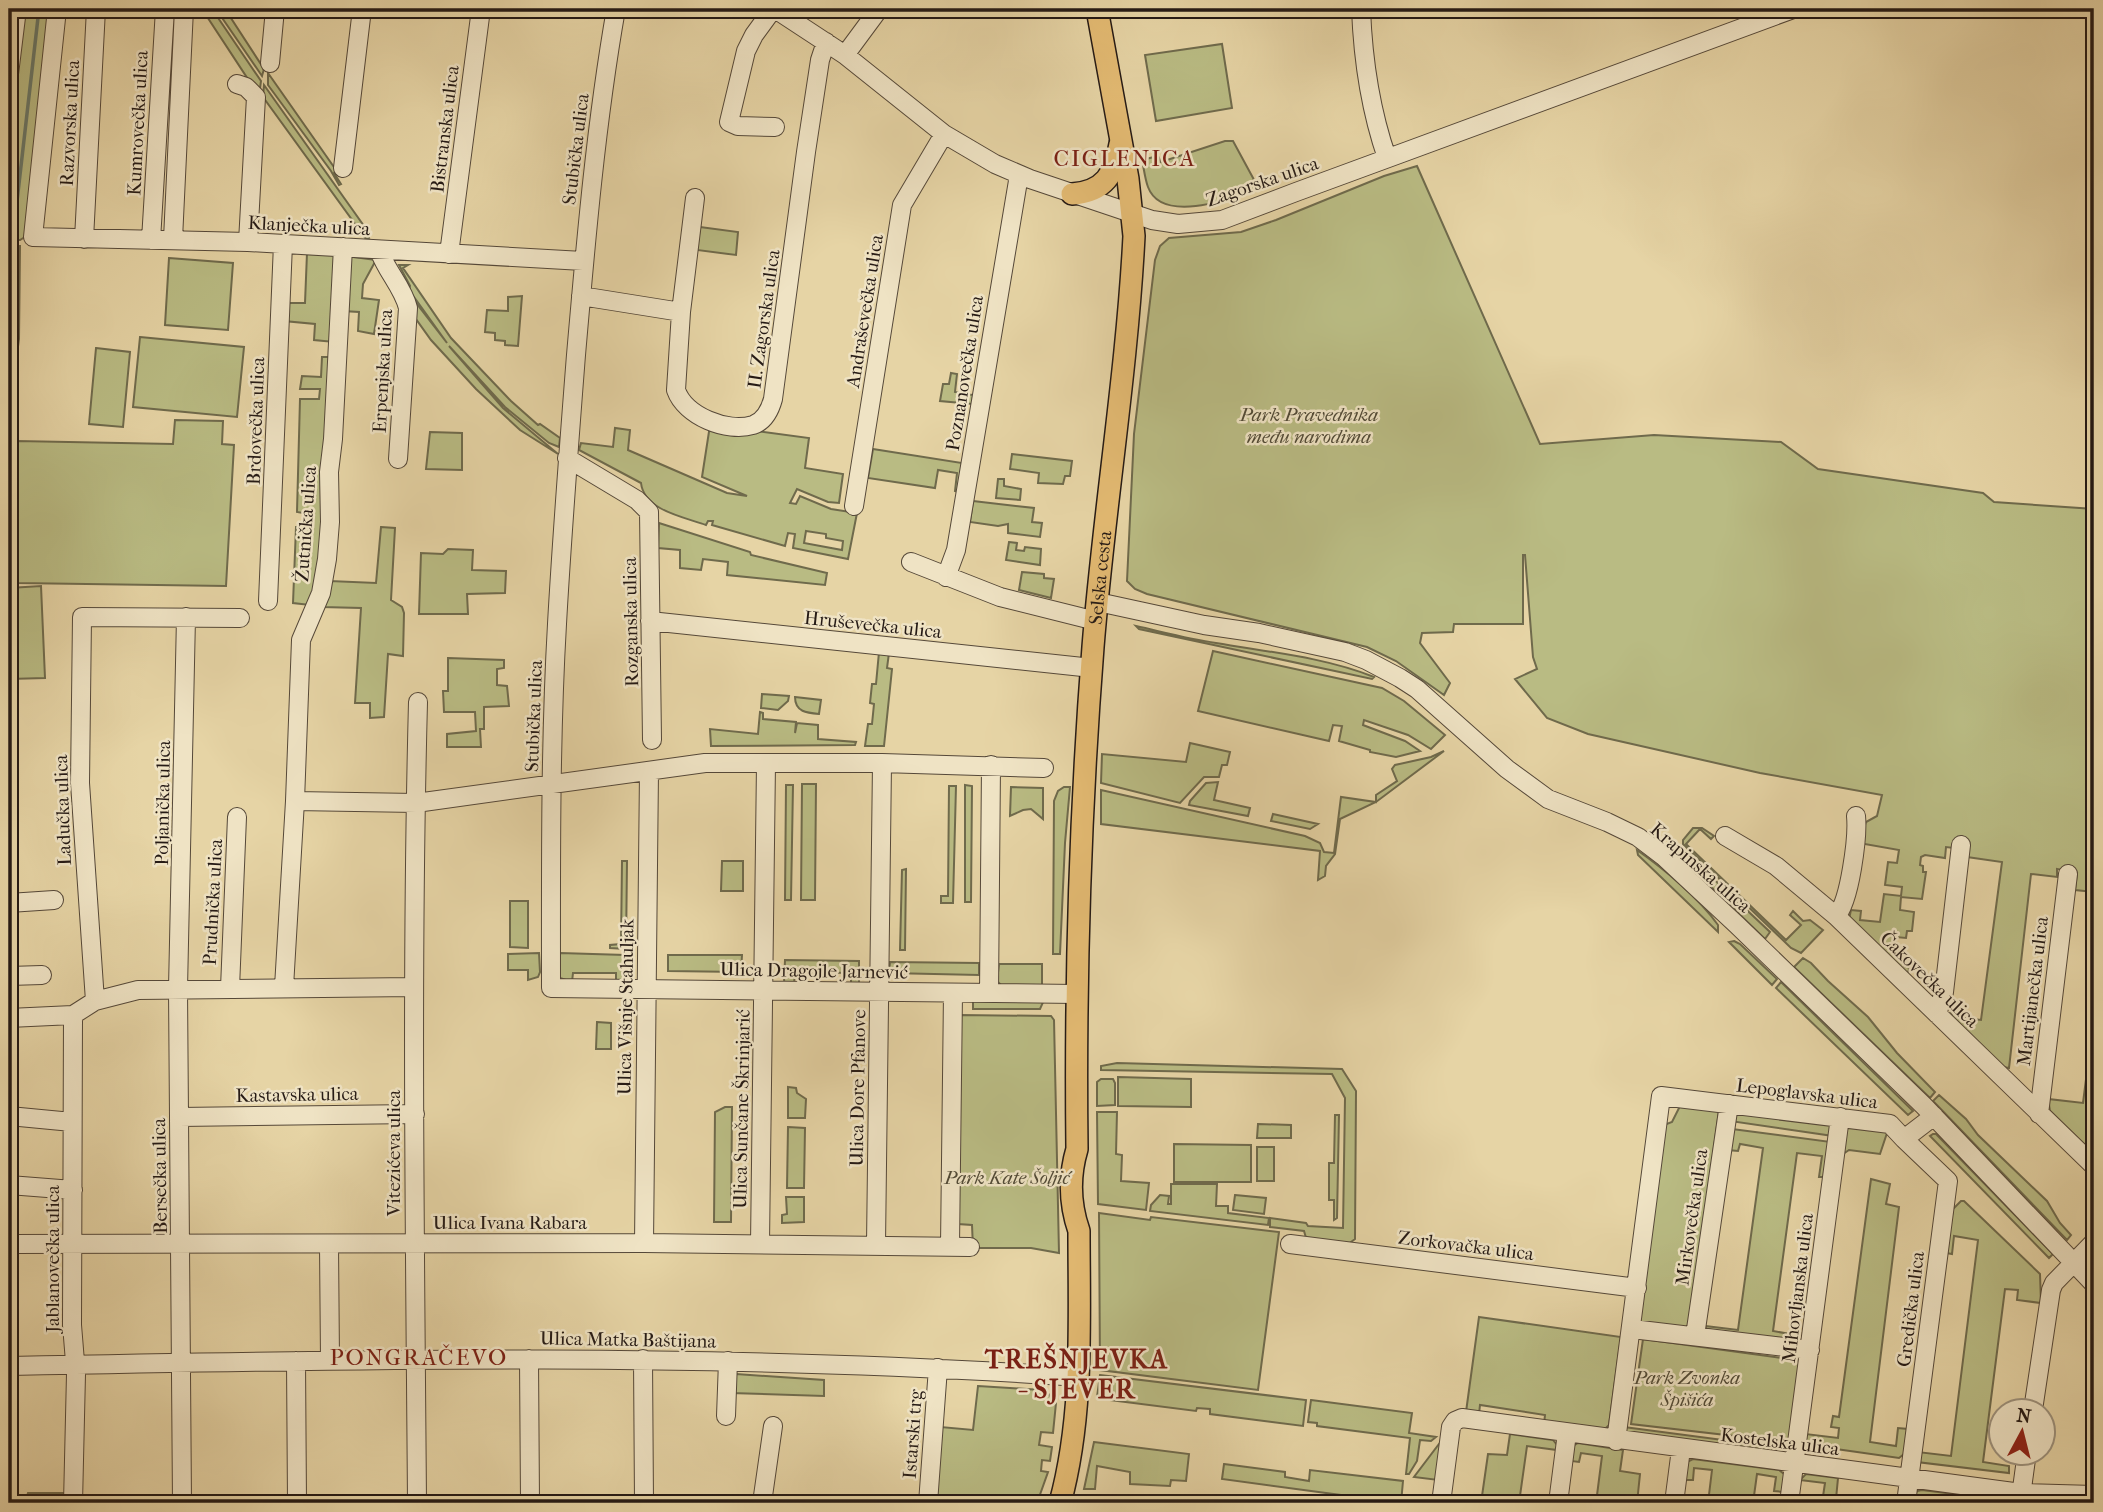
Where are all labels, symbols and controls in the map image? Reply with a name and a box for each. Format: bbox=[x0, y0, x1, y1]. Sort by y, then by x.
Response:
street label: Kumrovečka ulica bbox=[123, 50, 153, 196]
street label: Razvorska ulica bbox=[56, 59, 84, 187]
street label: Bistranska ulica bbox=[426, 64, 464, 194]
street label: Stubička ulica bbox=[558, 92, 594, 206]
district label: CIGLENICA bbox=[1054, 145, 1196, 172]
street label: Zagorska ulica bbox=[1203, 152, 1322, 211]
street label: Klanječka ulica bbox=[247, 212, 371, 240]
street label: Andraševečka ulica bbox=[842, 233, 888, 390]
street label: II. Zagorska ulica bbox=[743, 248, 785, 390]
street label: Poznanovečka ulica bbox=[942, 294, 988, 452]
street label: Erpenjska ulica bbox=[369, 308, 397, 434]
street label: Brdovečka ulica bbox=[243, 357, 269, 485]
park label: Park Pravednika među narodima bbox=[1239, 404, 1378, 448]
street label: Žutnička ulica bbox=[290, 465, 321, 583]
street label: Selska cesta bbox=[1085, 529, 1116, 626]
street label: Rozganska ulica bbox=[619, 557, 643, 687]
street label: Hruševečka ulica bbox=[803, 607, 943, 643]
street label: Stubička ulica bbox=[521, 659, 547, 772]
street label: Poljanička ulica bbox=[151, 740, 175, 866]
street label: Ladučka ulica bbox=[50, 754, 76, 866]
street label: Krapinska ulica bbox=[1646, 818, 1755, 917]
street label: Prudnička ulica bbox=[199, 838, 227, 966]
street label: Martijanečka ulica bbox=[2013, 915, 2053, 1067]
street label: Ulica Višnje Stahuljak bbox=[613, 919, 639, 1095]
street label: Čakovečka ulica bbox=[1875, 926, 1984, 1032]
street label: Ulica Dragojle Jarnević bbox=[720, 958, 908, 984]
street label: Ulica Sunčane Škrinjarić bbox=[728, 1009, 755, 1209]
street label: Ulica Dore Pfanove bbox=[846, 1009, 870, 1167]
street label: Lepoglavska ulica bbox=[1735, 1074, 1879, 1114]
street label: Kastavska ulica bbox=[235, 1083, 359, 1107]
street label: Vitezićeva ulica bbox=[383, 1090, 405, 1217]
street label: Bersečka ulica bbox=[148, 1118, 172, 1234]
street label: Mirkovečka ulica bbox=[1672, 1147, 1712, 1287]
park label: Park Kate Šoljić bbox=[943, 1167, 1073, 1189]
street label: Jablanovečka ulica bbox=[42, 1185, 64, 1335]
street label: Ulica Ivana Rabara bbox=[433, 1212, 587, 1234]
street label: Mihovljanska ulica bbox=[1778, 1212, 1818, 1364]
street label: Zorkovačka ulica bbox=[1397, 1227, 1535, 1265]
street label: Gredička ulica bbox=[1893, 1250, 1929, 1368]
street label: Ulica Matka Baštijana bbox=[540, 1327, 716, 1353]
district label: TREŠNJEVKA - SJEVER bbox=[984, 1342, 1169, 1405]
district label: PONGRAČEVO bbox=[330, 1344, 508, 1371]
park label: Park Zvonka Špišića bbox=[1633, 1367, 1740, 1411]
street label: Istarski trg bbox=[899, 1388, 927, 1479]
north arrow bbox=[1988, 1396, 2058, 1466]
text: N bbox=[2015, 1404, 2033, 1428]
street label: Kostelska ulica bbox=[1719, 1424, 1841, 1460]

